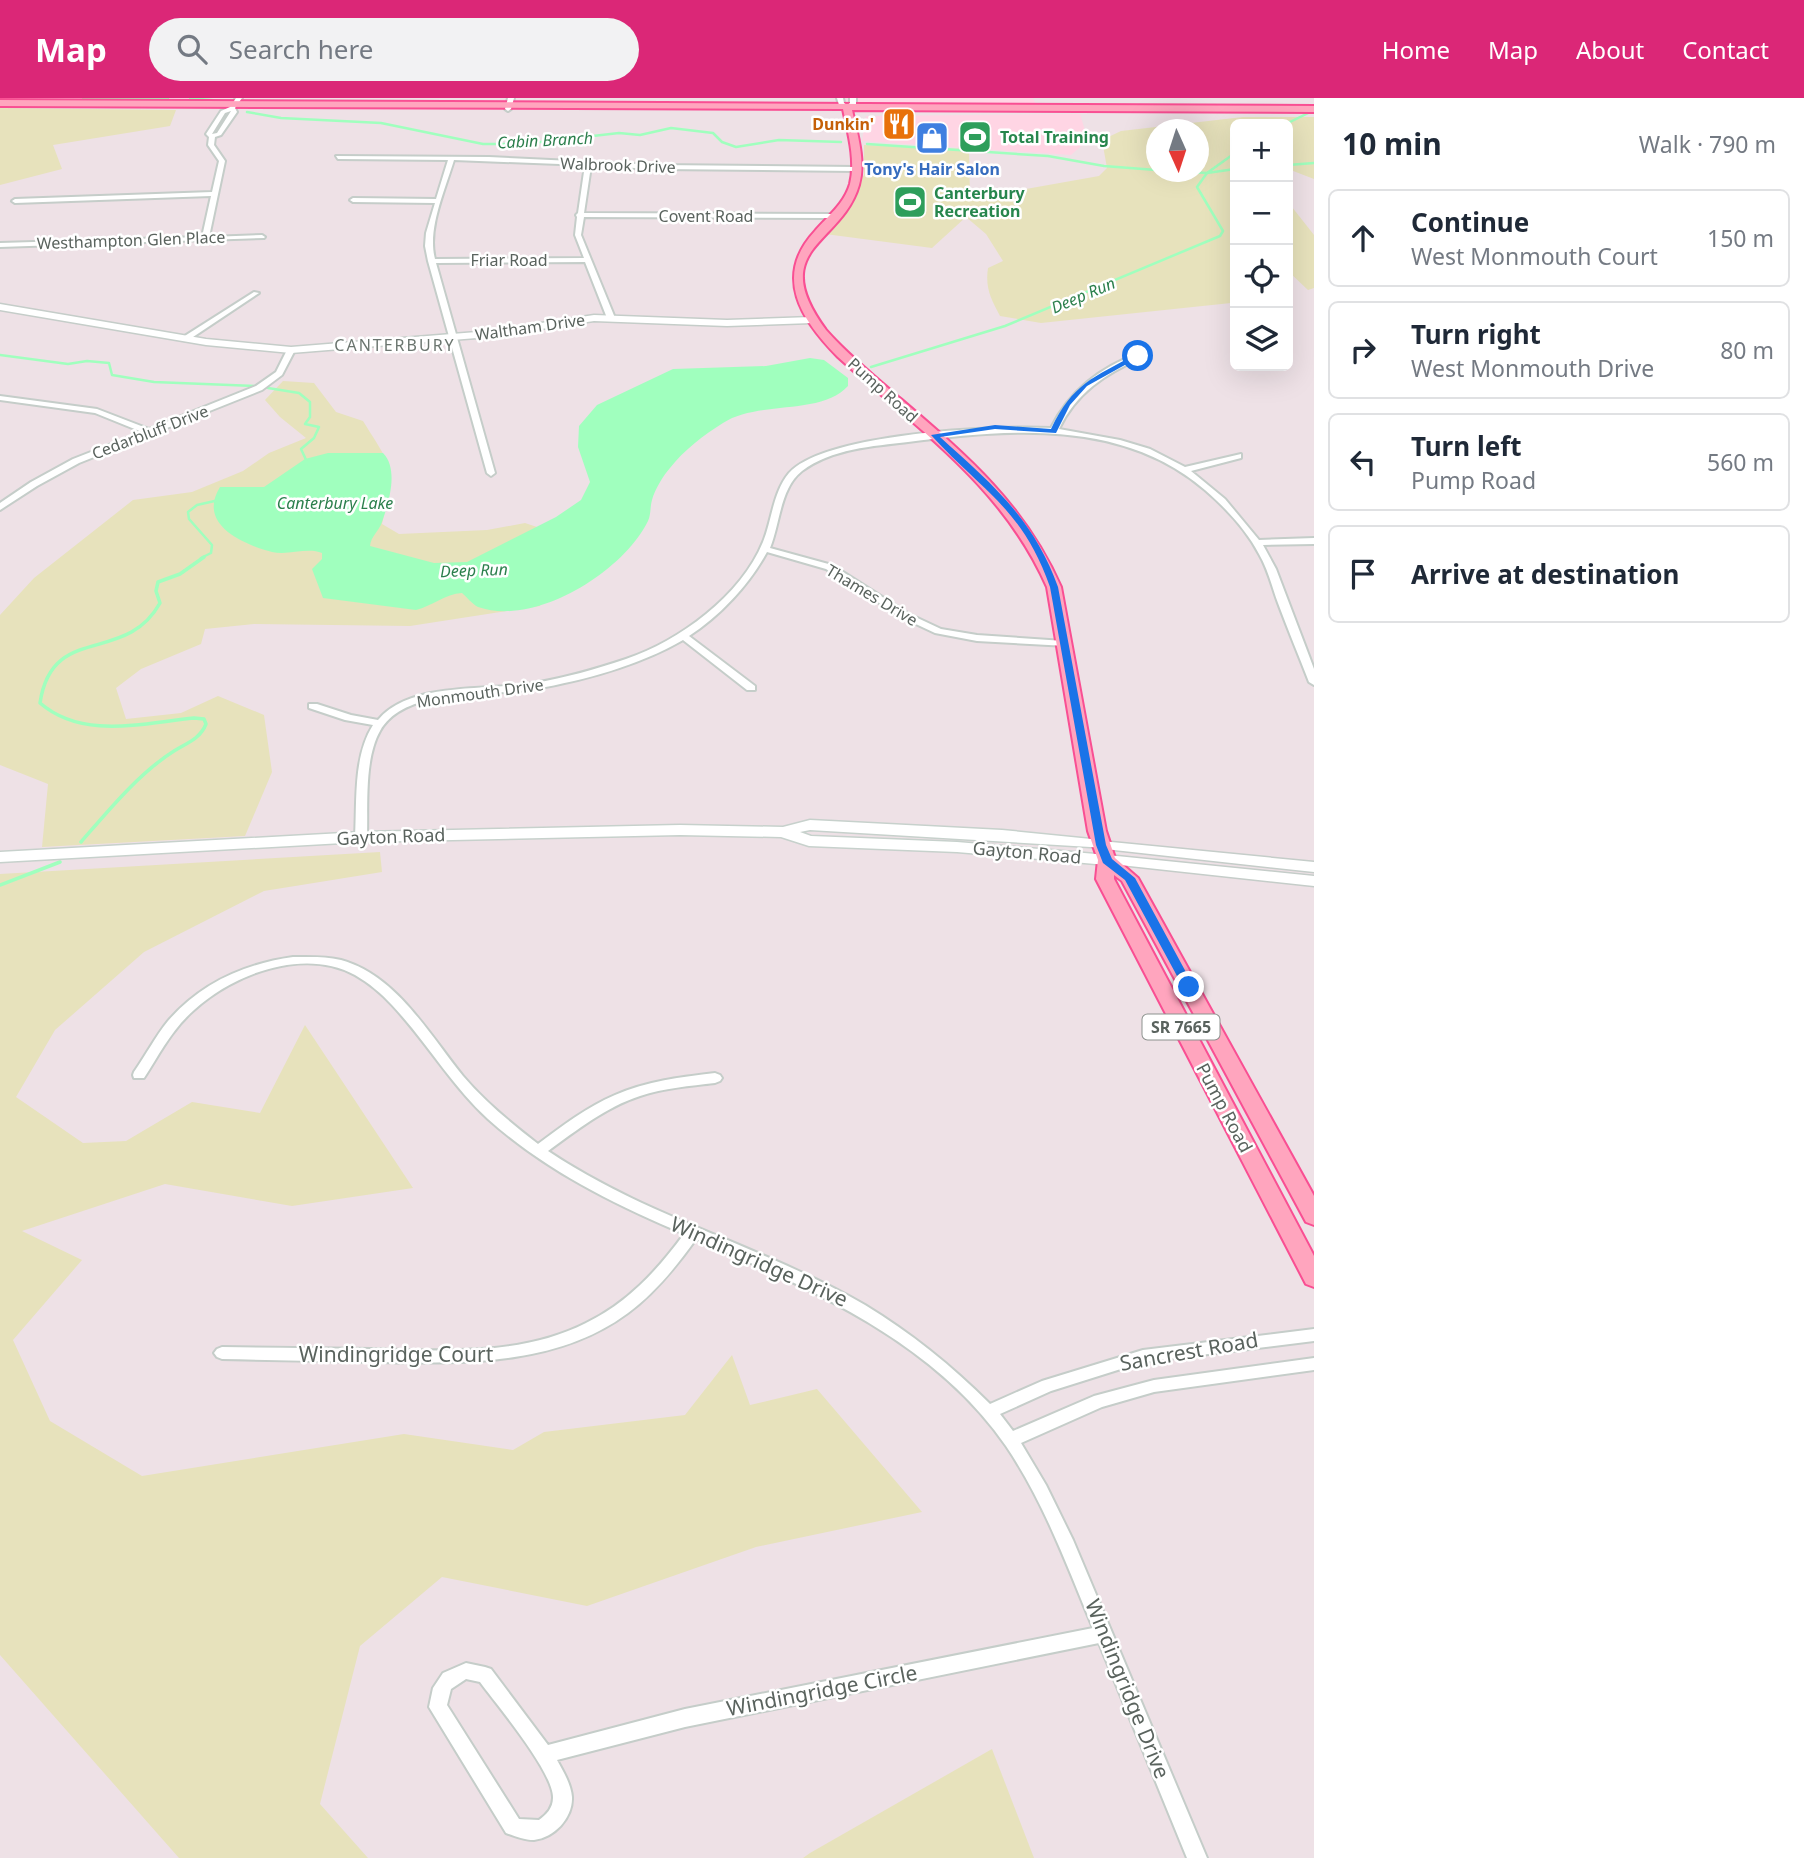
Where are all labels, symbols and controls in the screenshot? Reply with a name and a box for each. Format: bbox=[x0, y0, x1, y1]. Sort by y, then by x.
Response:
search box bbox=[149, 18, 639, 81]
text: Map bbox=[35, 27, 107, 72]
icon: search bbox=[173, 30, 211, 68]
text: Search here bbox=[229, 31, 373, 67]
text: Home bbox=[1382, 33, 1450, 66]
text: Map bbox=[1488, 33, 1538, 66]
text: About bbox=[1576, 33, 1644, 66]
text: Contact bbox=[1682, 33, 1769, 66]
restaurant icon: Dunkin' bbox=[880, 105, 918, 143]
place label: Dunkin' bbox=[812, 113, 874, 135]
sports icon: Total Training bbox=[956, 118, 994, 156]
shop icon: Tony's Hair Salon bbox=[913, 119, 951, 157]
north arrow bbox=[1146, 119, 1209, 182]
map controls bbox=[1230, 119, 1293, 371]
button: + bbox=[1230, 119, 1293, 182]
text: 10 min bbox=[1342, 123, 1442, 164]
place label: Total Training bbox=[1000, 126, 1109, 148]
water label: Cabin Branch bbox=[497, 127, 593, 153]
text: Walk · 790 m bbox=[1639, 128, 1776, 160]
street label: Walbrook Drive bbox=[560, 152, 676, 178]
place label: Tony's Hair Salon bbox=[864, 158, 1000, 180]
place label: Canterbury Recreation bbox=[934, 182, 1026, 222]
button: − bbox=[1230, 182, 1293, 245]
sports icon: Canterbury Recreation bbox=[891, 183, 929, 221]
text: Continue bbox=[1411, 204, 1529, 240]
street label: Covent Road bbox=[659, 205, 753, 227]
icon: ahead bbox=[1344, 219, 1382, 257]
text: 150 m bbox=[1707, 222, 1774, 254]
street label: Westhampton Glen Place bbox=[36, 226, 226, 254]
text: West Monmouth Court bbox=[1411, 240, 1658, 272]
button: locate bbox=[1230, 245, 1293, 308]
street label: Friar Road bbox=[470, 249, 548, 271]
water label: Deep Run bbox=[1048, 272, 1118, 318]
street label: Waltham Drive bbox=[474, 308, 586, 346]
button: layers bbox=[1230, 308, 1293, 371]
text: Turn right bbox=[1411, 316, 1541, 352]
icon: right bbox=[1344, 331, 1382, 369]
district label: CANTERBURY bbox=[334, 334, 456, 356]
text: 80 m bbox=[1720, 334, 1774, 366]
route start bbox=[1122, 340, 1153, 371]
text: West Monmouth Drive bbox=[1411, 352, 1654, 384]
street label: Pump Road bbox=[843, 353, 923, 427]
street label: Cedarbluff Drive bbox=[89, 400, 211, 464]
text: Turn left bbox=[1411, 428, 1522, 464]
icon: left bbox=[1344, 443, 1382, 481]
text: 560 m bbox=[1707, 446, 1774, 478]
text: Pump Road bbox=[1411, 464, 1536, 496]
water label: Canterbury Lake bbox=[277, 492, 393, 514]
icon: arrive bbox=[1344, 555, 1382, 593]
text: Arrive at destination bbox=[1411, 556, 1680, 592]
water label: Deep Run bbox=[440, 558, 508, 582]
street label: Thames Drive bbox=[822, 559, 922, 631]
street label: Monmouth Drive bbox=[415, 673, 545, 713]
street label: Gayton Road bbox=[336, 822, 446, 850]
street label: Gayton Road bbox=[972, 835, 1082, 869]
route end bbox=[1173, 971, 1204, 1002]
road number: SR 7665 bbox=[1142, 1015, 1220, 1040]
street label: Pump Road bbox=[1191, 1059, 1258, 1156]
street label: Windingridge Drive bbox=[666, 1209, 852, 1313]
street label: Sancrest Road bbox=[1117, 1325, 1260, 1377]
street label: Windingridge Court bbox=[299, 1340, 494, 1368]
street label: Windingridge Drive bbox=[1079, 1595, 1177, 1783]
street label: Windingridge Circle bbox=[724, 1658, 920, 1722]

